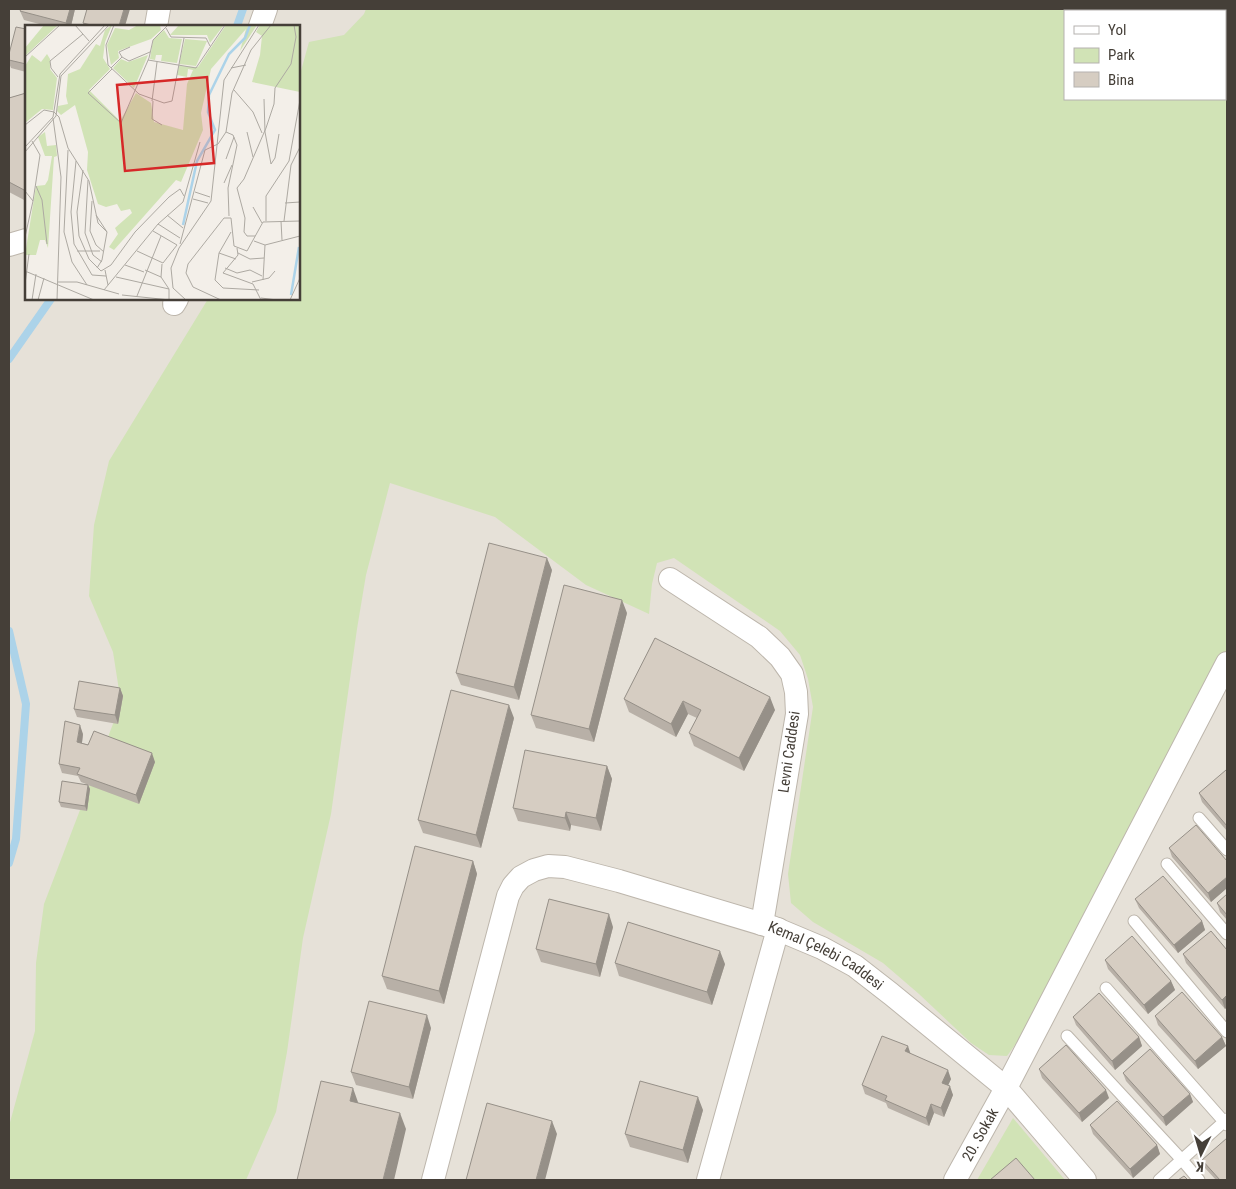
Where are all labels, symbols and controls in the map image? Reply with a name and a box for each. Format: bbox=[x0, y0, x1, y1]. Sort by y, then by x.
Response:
legend bbox=[1064, 10, 1226, 100]
text: Yol bbox=[1108, 21, 1126, 39]
inset map bbox=[25, 25, 300, 300]
text: Park bbox=[1108, 46, 1135, 64]
text: Bina bbox=[1108, 71, 1134, 89]
street label: Levni Caddesi bbox=[774, 710, 804, 794]
street label: Kemal Çelebi Caddesi bbox=[766, 917, 887, 994]
street label: 20. Sokak bbox=[958, 1104, 1002, 1164]
north arrow bbox=[1176, 1129, 1226, 1179]
text: K bbox=[1195, 1159, 1204, 1175]

